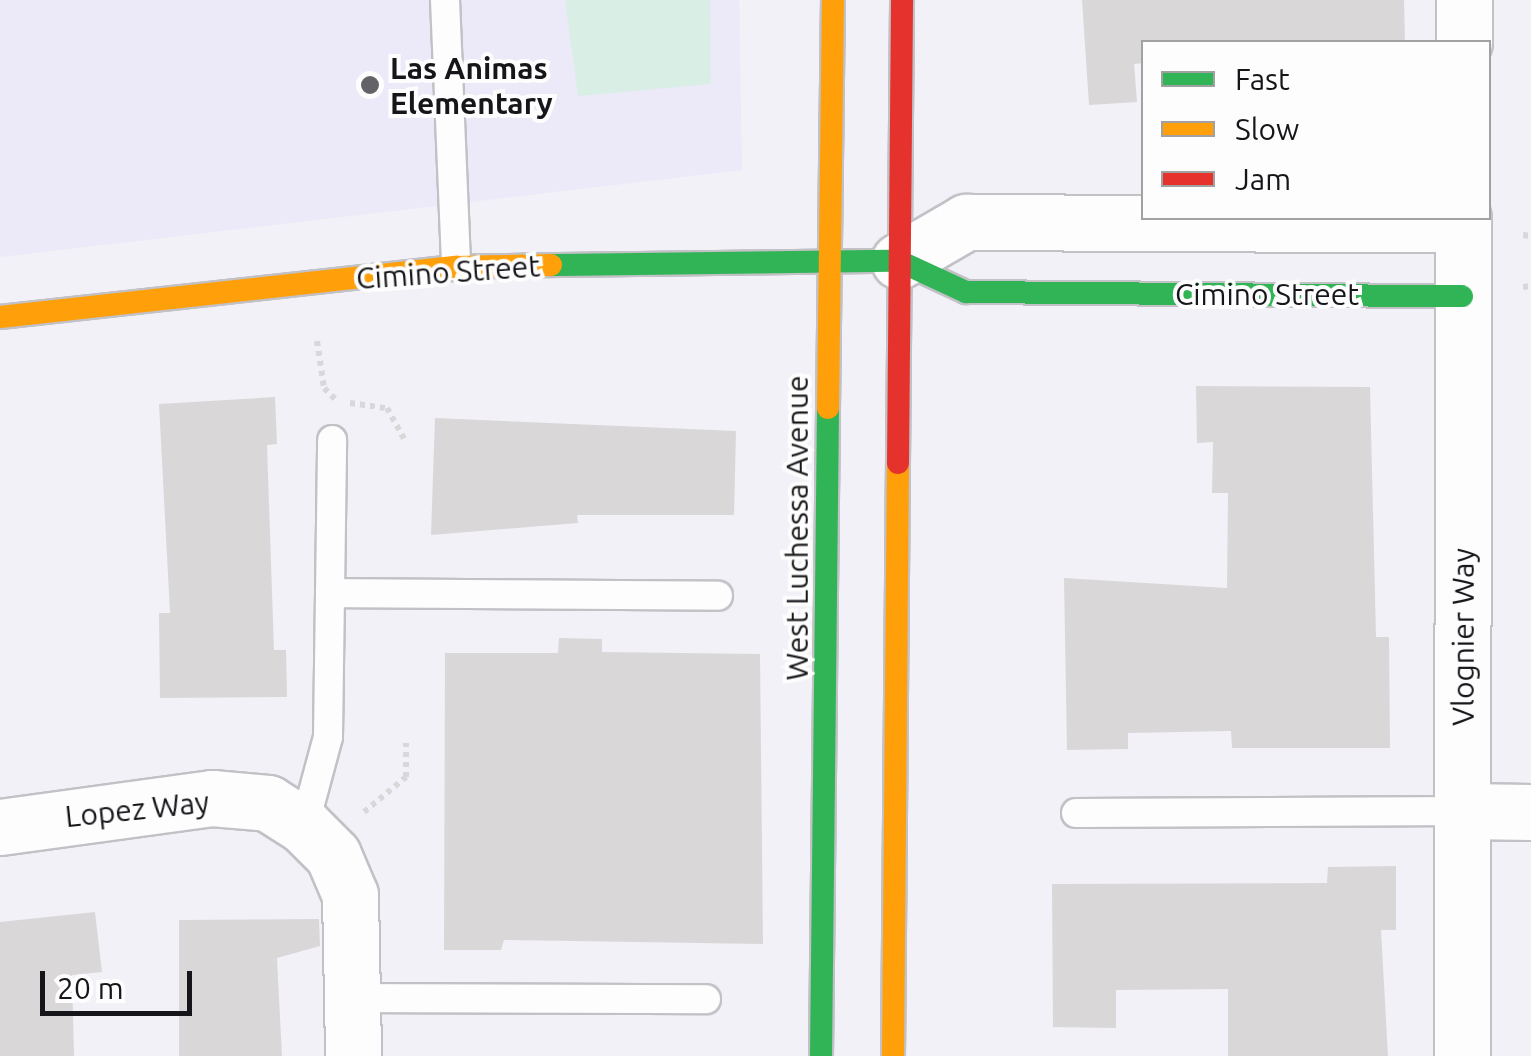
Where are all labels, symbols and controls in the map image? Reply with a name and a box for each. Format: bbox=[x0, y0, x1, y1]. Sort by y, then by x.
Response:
legend bbox=[1141, 40, 1491, 220]
place label: Las Animas Elementary bbox=[390, 50, 553, 120]
text: Fast bbox=[1235, 62, 1290, 96]
marker: Las Animas Elementary bbox=[359, 74, 381, 96]
text: Slow bbox=[1235, 112, 1299, 146]
text: Jam bbox=[1235, 162, 1291, 196]
street label: Cimino Street bbox=[355, 248, 541, 296]
street label: Cimino Street bbox=[1175, 276, 1359, 312]
street label: West Luchessa Avenue bbox=[779, 376, 815, 680]
street label: Vlognier Way bbox=[1445, 548, 1481, 726]
street label: Lopez Way bbox=[63, 784, 211, 834]
scale bar bbox=[45, 951, 198, 1013]
text: 20 m bbox=[57, 971, 124, 1005]

